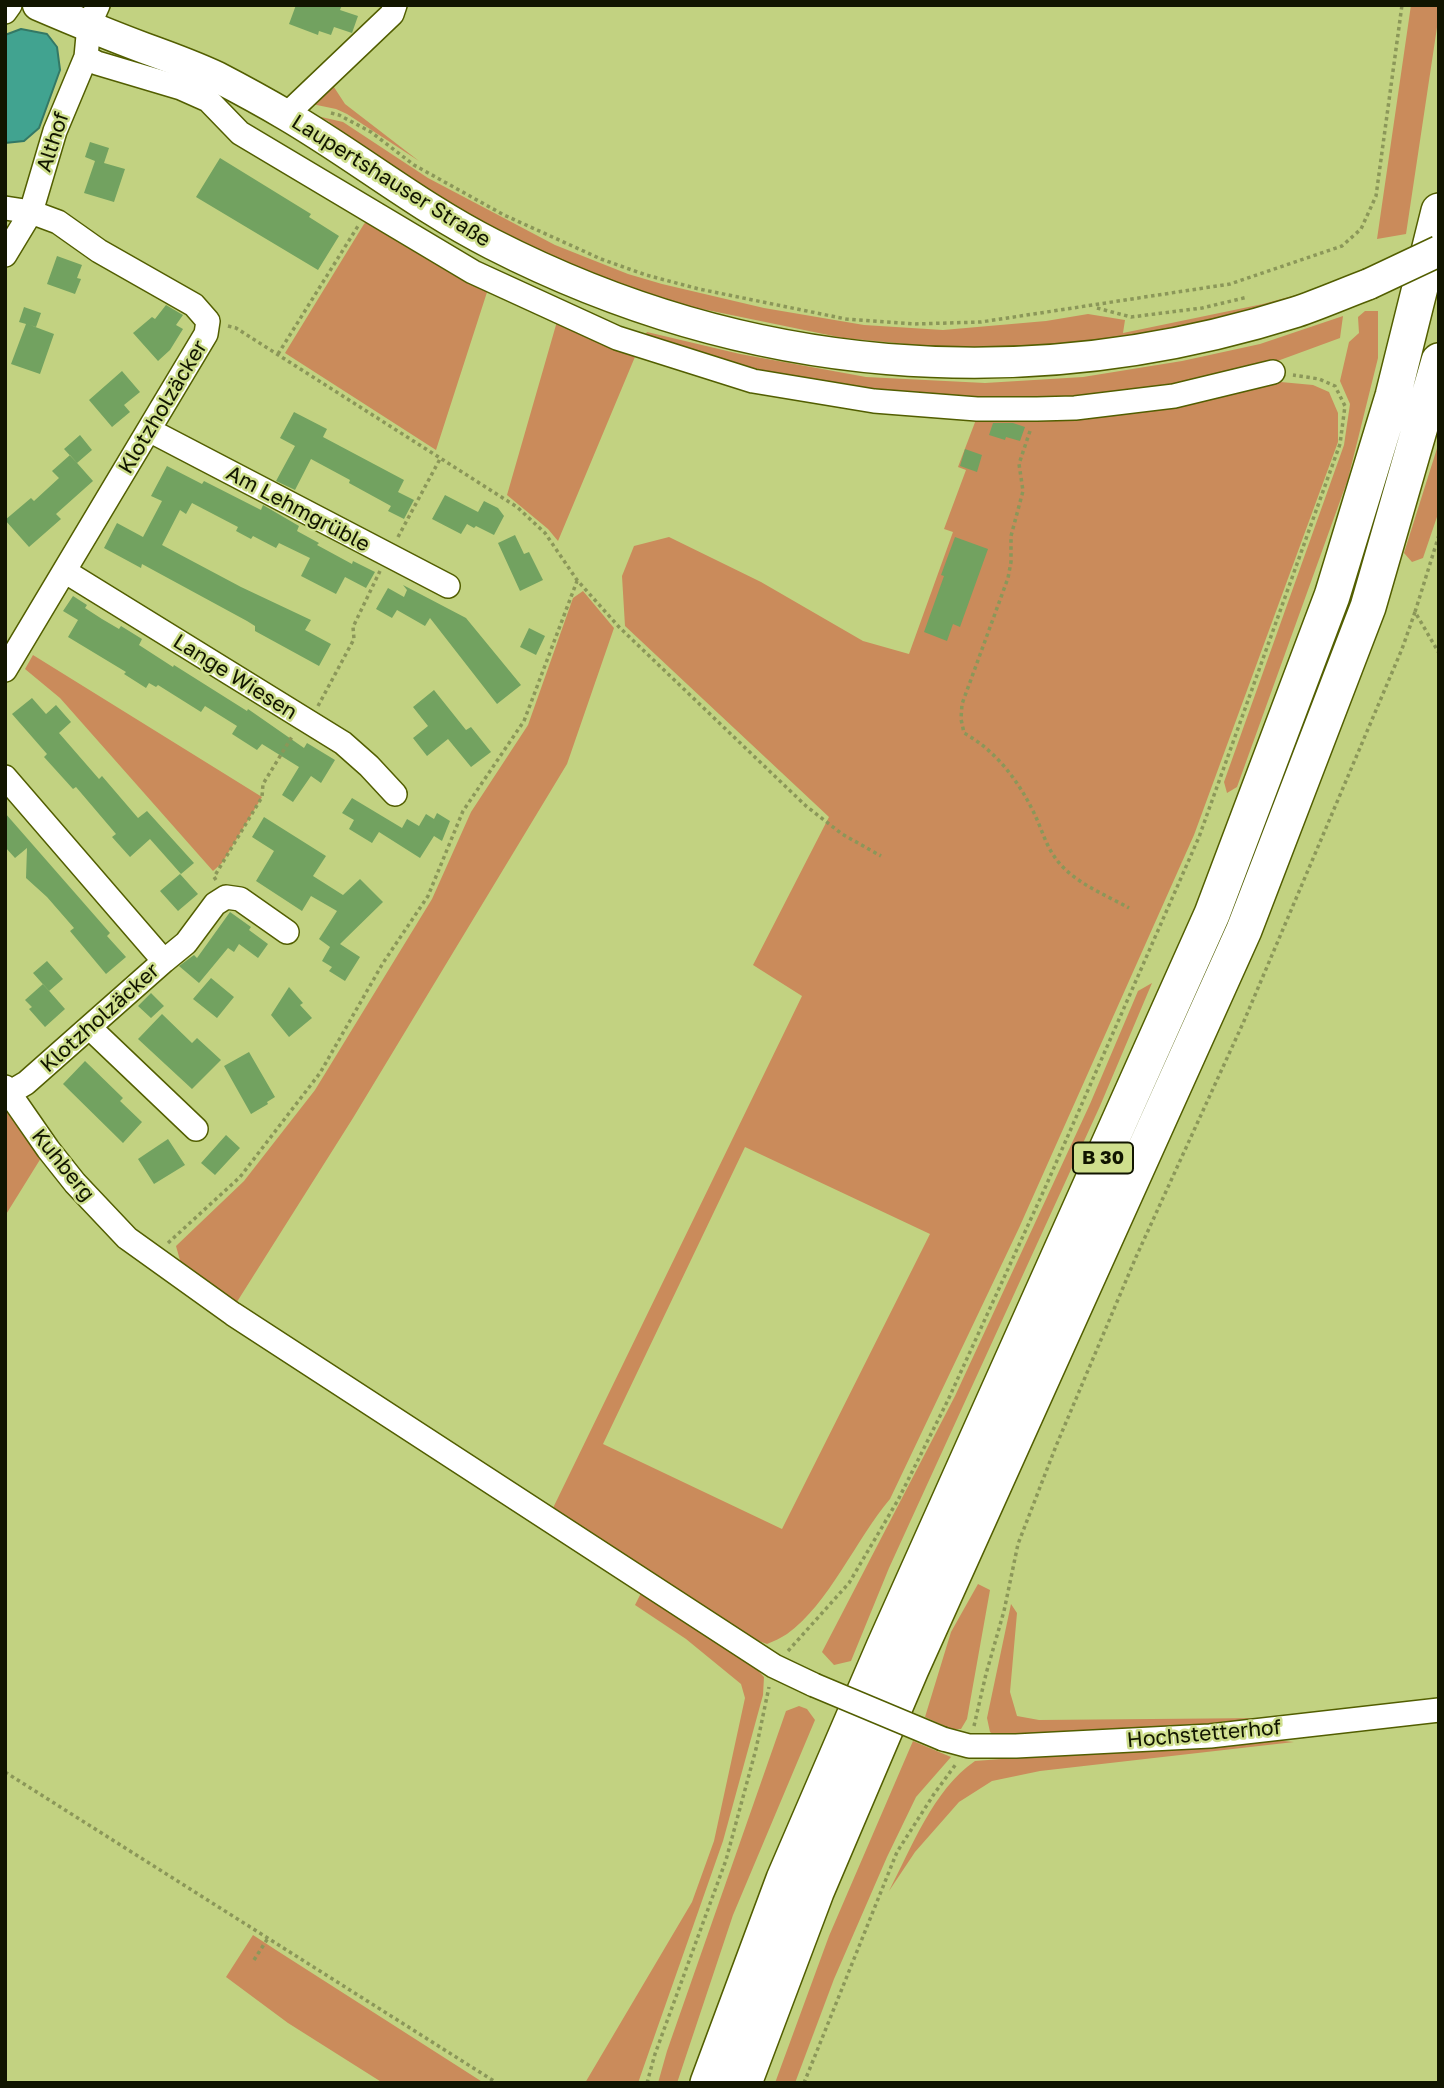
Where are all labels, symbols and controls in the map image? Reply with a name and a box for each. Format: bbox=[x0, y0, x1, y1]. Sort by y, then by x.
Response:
street label: Althof bbox=[32, 109, 74, 175]
street label: Laupertshauser Straße bbox=[287, 109, 495, 253]
street label: Klotzholzäcker bbox=[113, 336, 213, 478]
street label: Am Lehmgrüble bbox=[222, 461, 374, 557]
street label: Lange Wiesen bbox=[168, 629, 302, 725]
street label: Klotzholzäcker bbox=[35, 958, 165, 1078]
street label: Kuhberg bbox=[26, 1124, 100, 1206]
road number: B 30 bbox=[1073, 1142, 1133, 1174]
street label: Hochstetterhof bbox=[1126, 1715, 1282, 1753]

